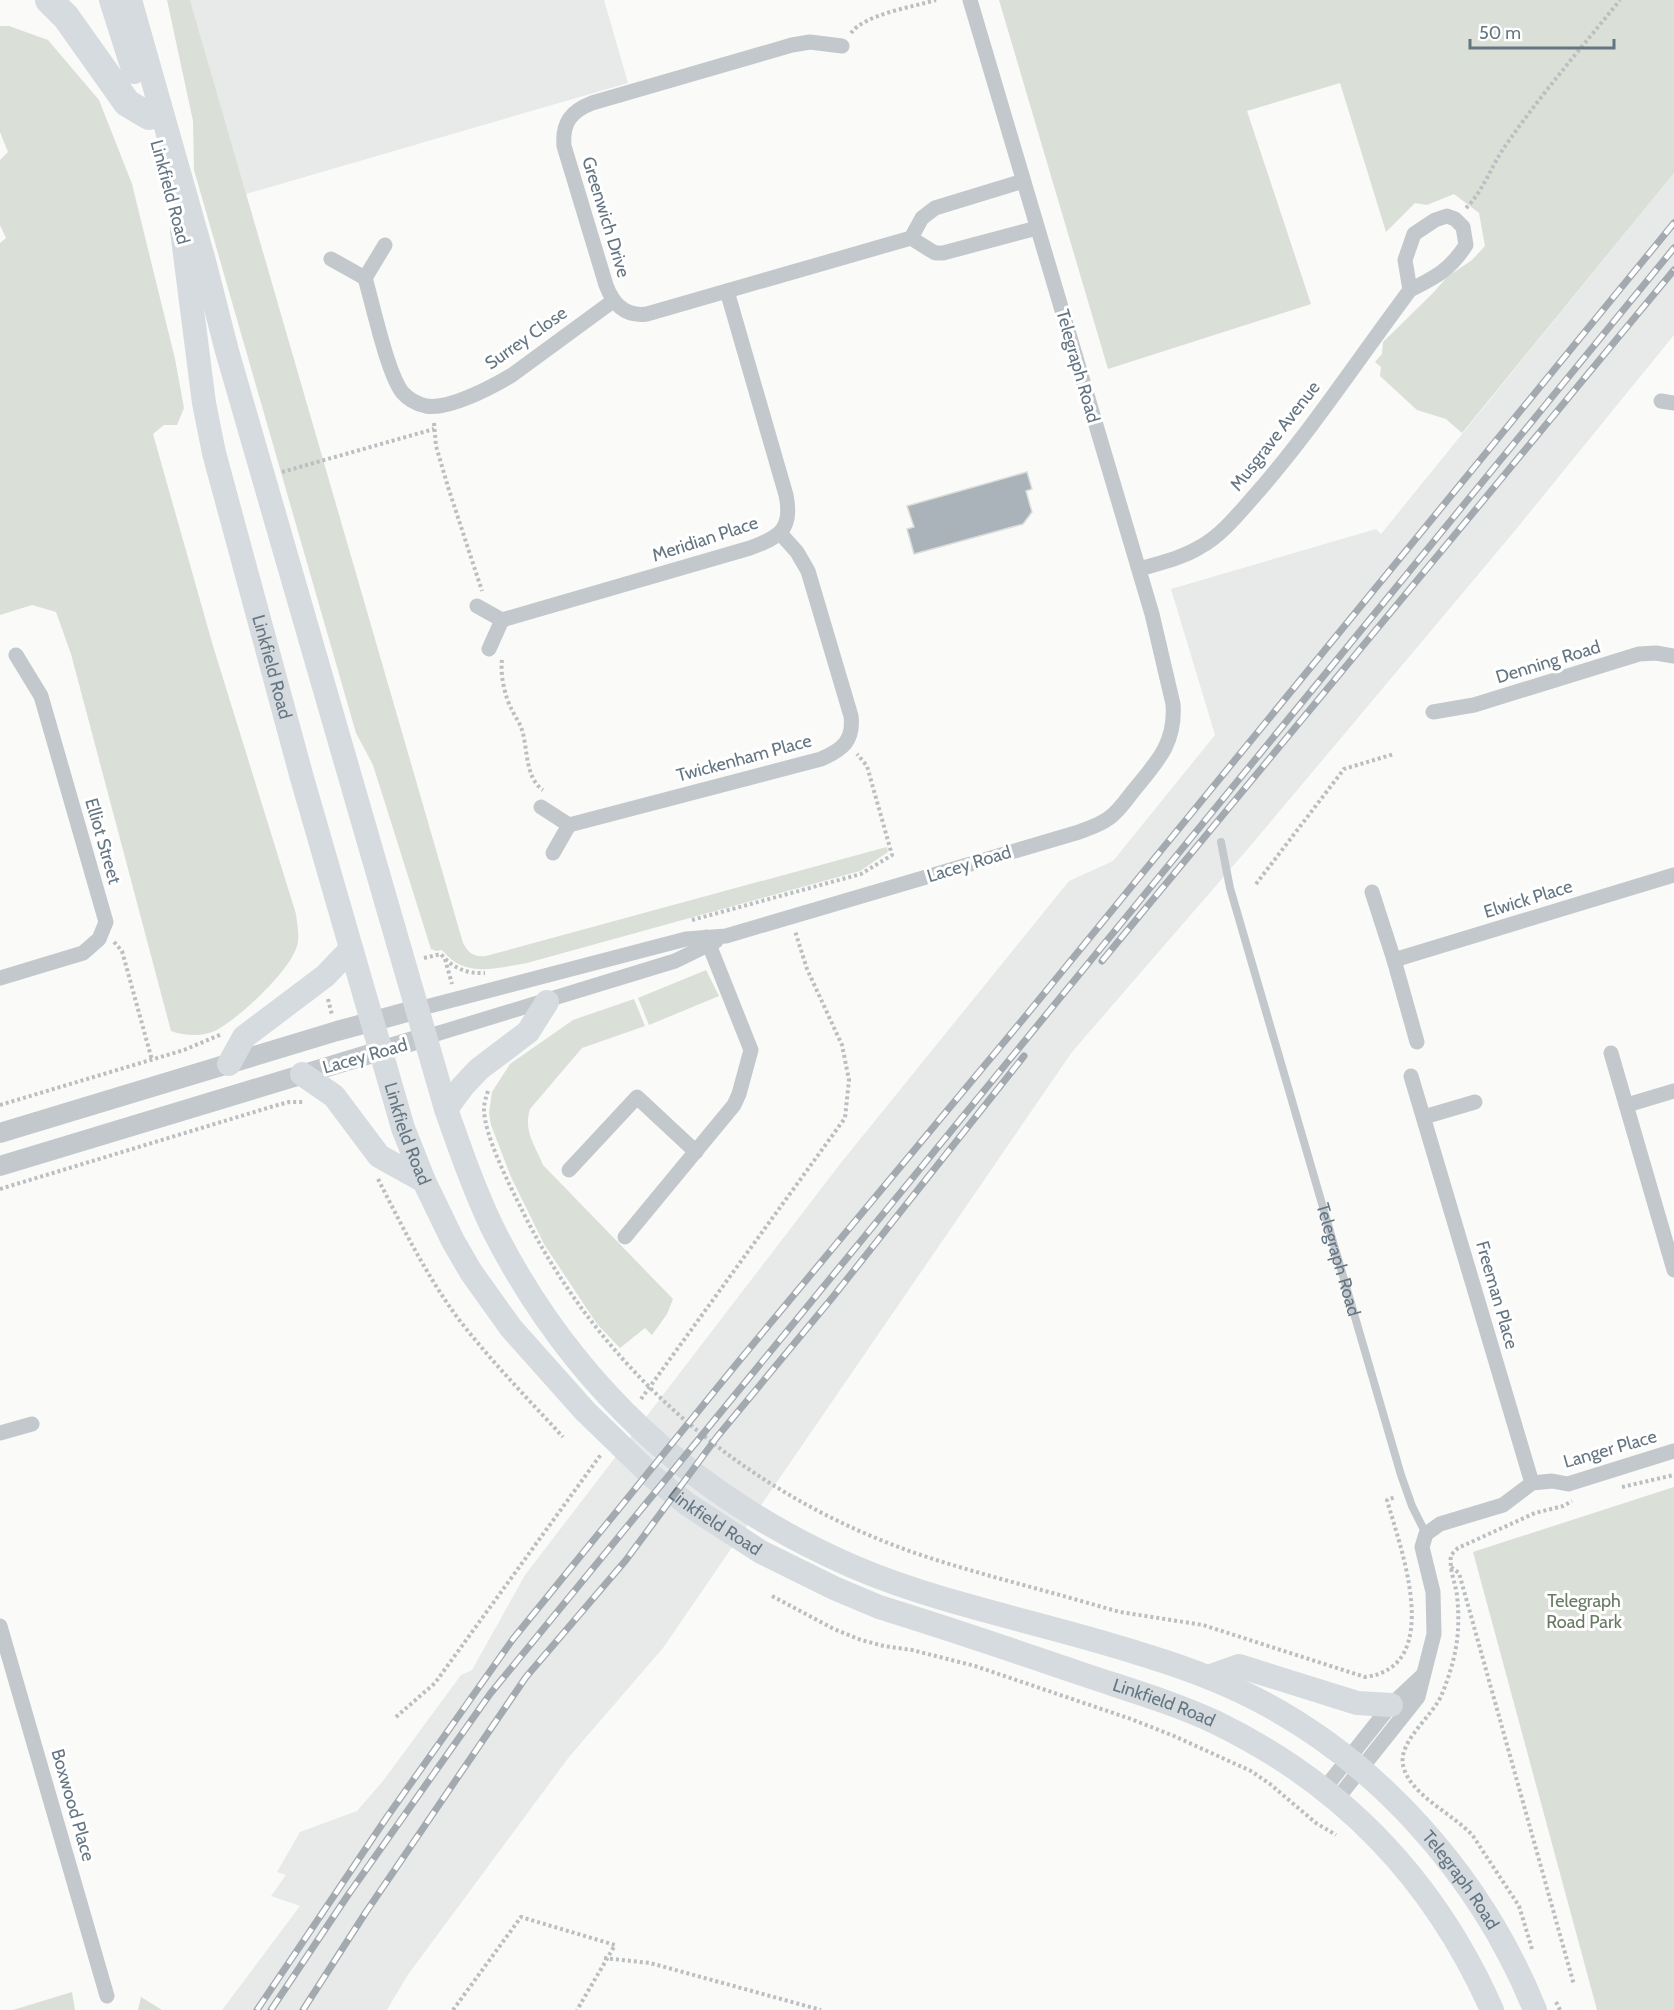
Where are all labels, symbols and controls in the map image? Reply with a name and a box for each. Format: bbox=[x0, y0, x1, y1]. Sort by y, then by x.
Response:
scale bar bbox=[1470, 12, 1614, 50]
text: 50 m bbox=[1479, 22, 1521, 44]
street label: Linkfield Road bbox=[146, 137, 194, 247]
street label: Greenwich Drive bbox=[577, 154, 635, 280]
street label: Surrey Close bbox=[481, 302, 571, 374]
street label: Telegraph Road bbox=[1051, 307, 1105, 425]
street label: Musgrave Avenue bbox=[1225, 377, 1325, 495]
street label: Meridian Place bbox=[649, 512, 761, 566]
street label: Linkfield Road bbox=[247, 612, 297, 722]
street label: Denning Road bbox=[1493, 636, 1603, 688]
street label: Twickenham Place bbox=[674, 729, 814, 787]
street label: Elliot Street bbox=[80, 795, 126, 887]
street label: Lacey Road bbox=[924, 841, 1014, 887]
street label: Elwick Place bbox=[1481, 875, 1575, 923]
street label: Lacey Road bbox=[320, 1033, 410, 1079]
street label: Linkfield Road bbox=[379, 1080, 435, 1188]
street label: Telegraph Road bbox=[1311, 1200, 1365, 1319]
street label: Freeman Place bbox=[1471, 1238, 1523, 1352]
street label: Langer Place bbox=[1561, 1425, 1659, 1473]
street label: Linkfield Road bbox=[664, 1482, 766, 1560]
park label: Telegraph Road Park bbox=[1546, 1590, 1623, 1633]
street label: Linkfield Road bbox=[1110, 1674, 1219, 1732]
street label: Boxwood Place bbox=[46, 1746, 100, 1864]
street label: Telegraph Road bbox=[1417, 1826, 1504, 1933]

